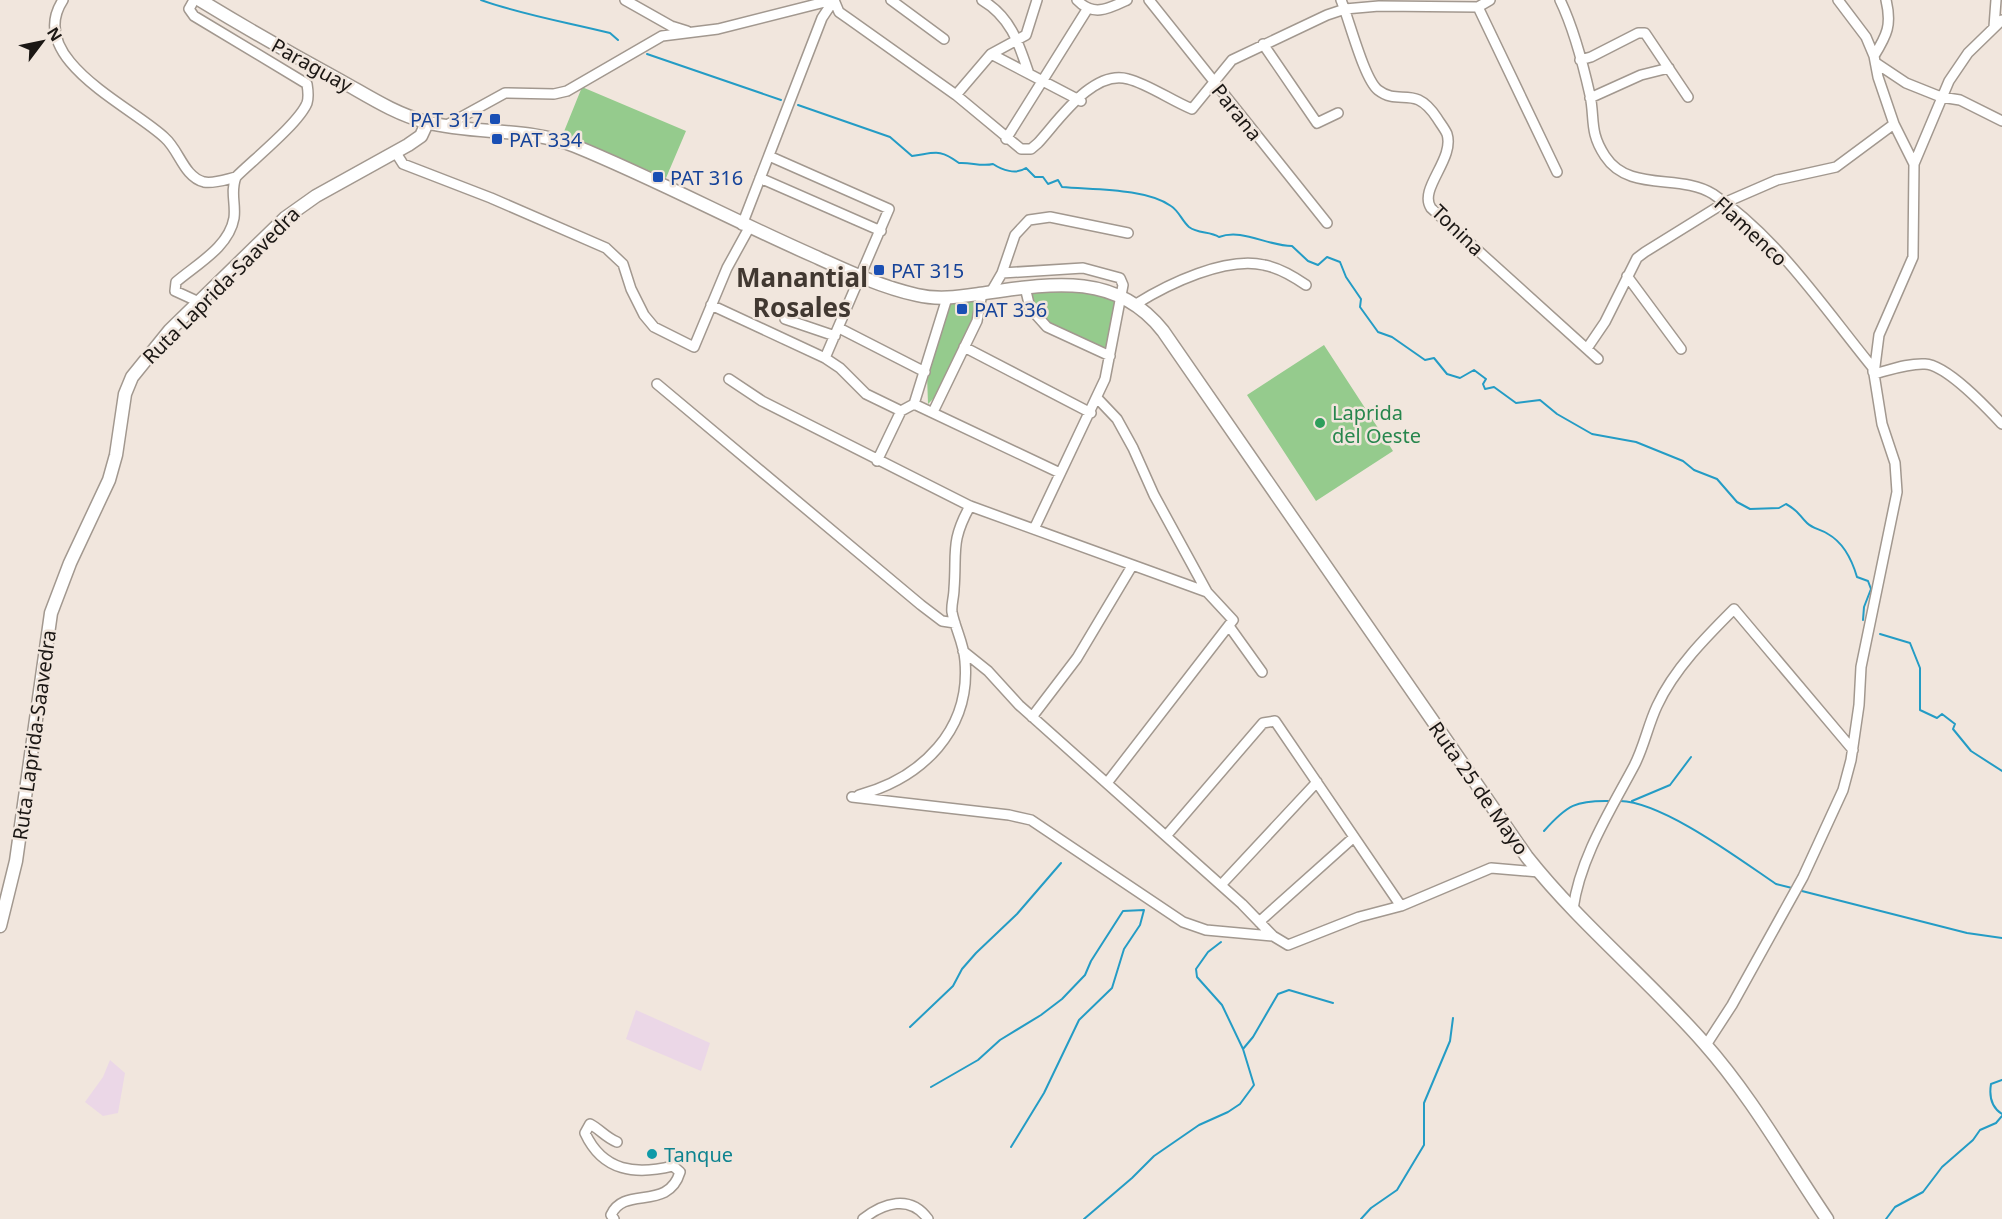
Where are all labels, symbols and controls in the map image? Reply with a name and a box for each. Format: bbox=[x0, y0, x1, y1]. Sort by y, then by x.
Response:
north arrow bbox=[12, 12, 72, 72]
text: N bbox=[42, 23, 67, 45]
street label: Paraguay bbox=[267, 32, 358, 99]
street label: Parana bbox=[1206, 78, 1268, 146]
place label: PAT 317 bbox=[410, 106, 483, 133]
marker: PAT 317 bbox=[488, 112, 502, 126]
place label: PAT 334 bbox=[509, 126, 583, 153]
marker: PAT 334 bbox=[490, 132, 504, 146]
place label: PAT 316 bbox=[670, 164, 743, 191]
marker: PAT 316 bbox=[651, 170, 665, 184]
street label: Flamenco bbox=[1709, 190, 1793, 272]
street label: Tonina bbox=[1426, 198, 1490, 262]
street label: Ruta Laprida-Saavedra bbox=[136, 200, 306, 370]
place label: PAT 315 bbox=[891, 257, 964, 284]
district label: Manantial Rosales bbox=[736, 259, 868, 325]
marker: PAT 315 bbox=[872, 263, 886, 277]
place label: PAT 336 bbox=[974, 296, 1047, 323]
marker: PAT 336 bbox=[955, 302, 969, 316]
place label: Laprida del Oeste bbox=[1332, 399, 1421, 449]
marker: Laprida del Oeste bbox=[1313, 416, 1327, 430]
street label: Ruta Laprida-Saavedra bbox=[6, 628, 62, 842]
street label: Ruta 25 de Mayo bbox=[1423, 716, 1535, 860]
place label: Tanque bbox=[664, 1141, 733, 1168]
marker: Tanque bbox=[645, 1147, 659, 1161]

